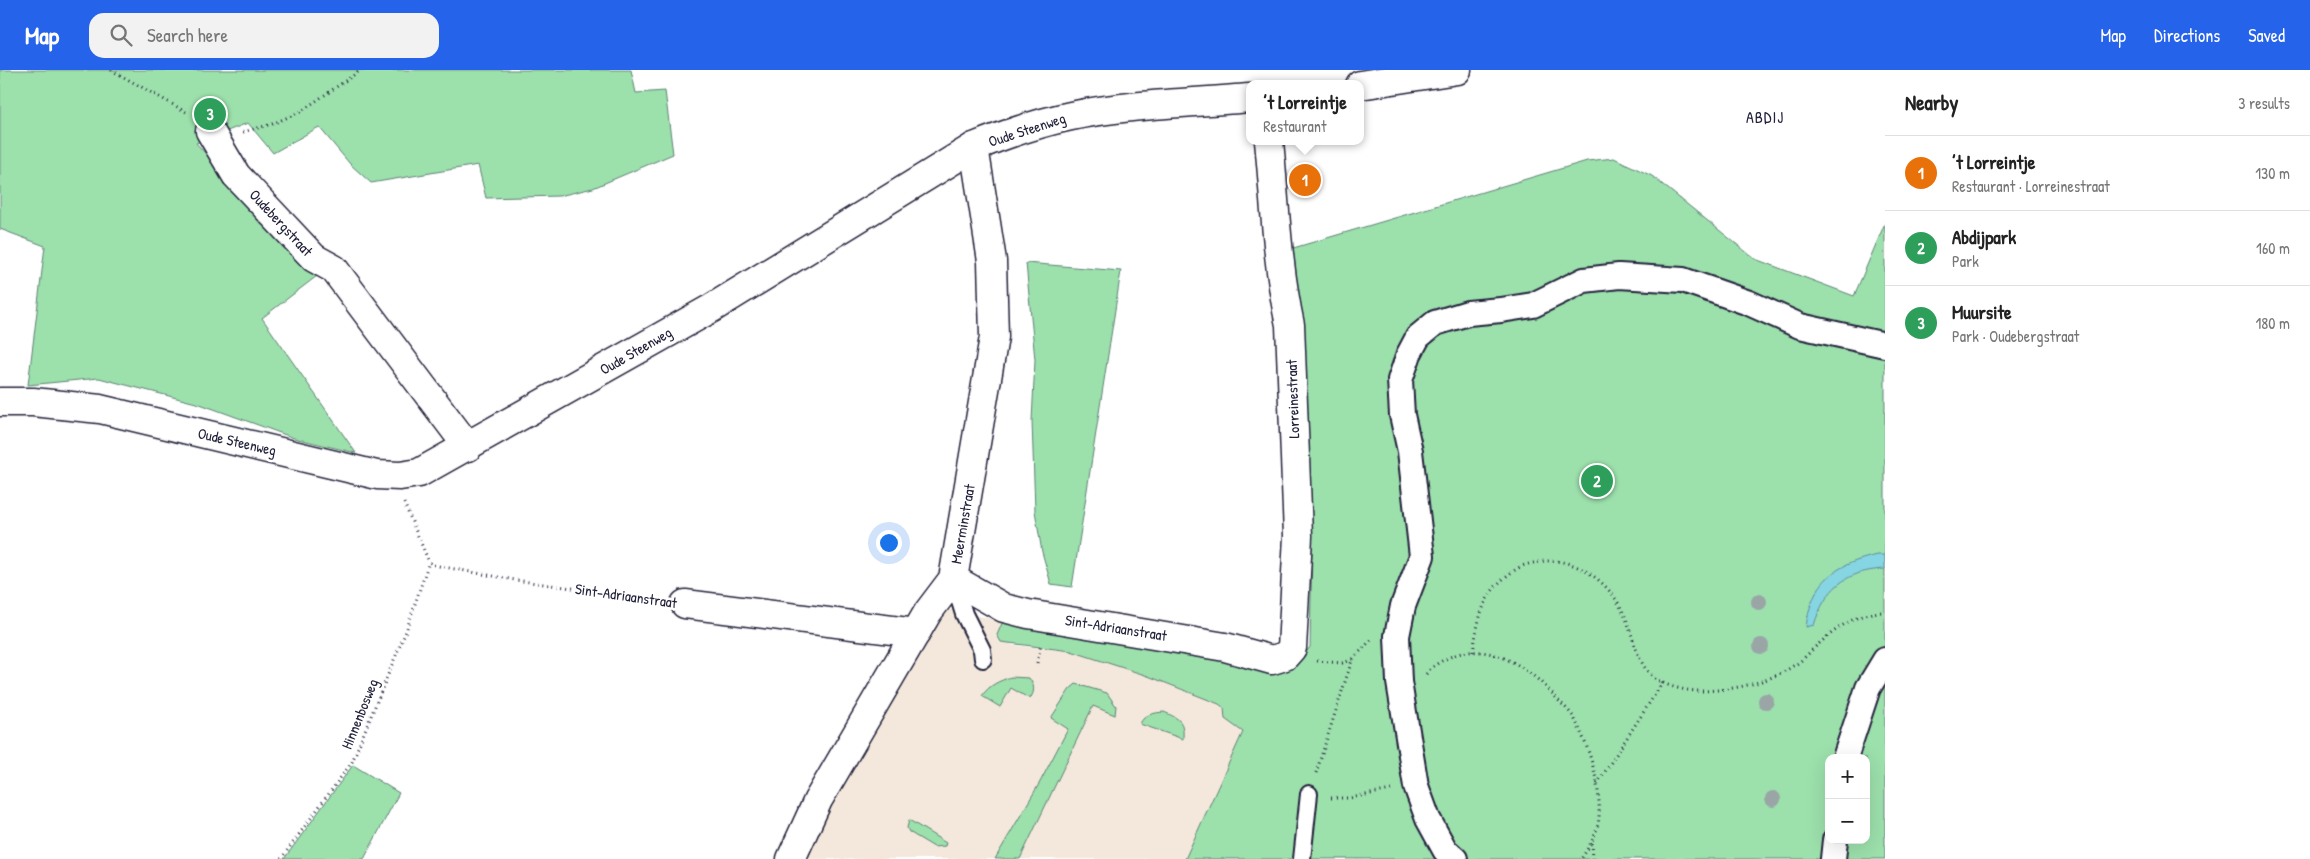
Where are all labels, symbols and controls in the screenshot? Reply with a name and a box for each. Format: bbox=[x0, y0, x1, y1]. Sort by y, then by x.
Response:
search box bbox=[89, 13, 439, 58]
text: Map bbox=[25, 19, 59, 51]
icon: search bbox=[107, 21, 135, 49]
text: Search here bbox=[147, 22, 228, 48]
text: Map bbox=[2101, 23, 2126, 48]
text: Directions bbox=[2154, 23, 2220, 48]
text: Saved bbox=[2248, 23, 2285, 48]
popup bbox=[1246, 80, 1364, 145]
text: Nearby bbox=[1905, 88, 1958, 117]
text: ’t Lorreintje bbox=[1263, 89, 1347, 115]
text: 3 results bbox=[2238, 92, 2290, 114]
pin: 3 bbox=[194, 95, 226, 133]
district label: ABDIJ bbox=[1746, 106, 1784, 128]
street label: Oude Steenweg bbox=[986, 107, 1068, 152]
text: Restaurant bbox=[1263, 115, 1326, 137]
text: ’t Lorreintje bbox=[1952, 149, 2035, 175]
pin: 1 bbox=[1289, 161, 1321, 199]
text: 1 bbox=[1918, 162, 1924, 184]
text: 130 m bbox=[2255, 162, 2290, 184]
text: Restaurant · Lorreinestraat bbox=[1952, 175, 2110, 197]
street label: Oudebergstraat bbox=[245, 185, 318, 261]
text: Abdijpark bbox=[1952, 224, 2016, 250]
text: 2 bbox=[1917, 237, 1925, 259]
text: 160 m bbox=[2256, 237, 2290, 259]
text: Park bbox=[1952, 250, 1979, 272]
text: Muursite bbox=[1952, 299, 2012, 325]
text: 3 bbox=[1917, 312, 1925, 334]
text: 180 m bbox=[2256, 312, 2290, 334]
street label: Oude Steenweg bbox=[596, 321, 676, 380]
text: Park · Oudebergstraat bbox=[1952, 325, 2079, 347]
street label: Lorreinestraat bbox=[1281, 358, 1304, 439]
street label: Oude Steenweg bbox=[196, 422, 279, 461]
pin: 2 bbox=[1581, 462, 1613, 500]
street label: Meerminstraat bbox=[945, 482, 980, 565]
your location bbox=[876, 530, 902, 556]
street label: Sint-Adriaanstraat bbox=[574, 578, 679, 613]
street label: Sint-Adriaanstraat bbox=[1064, 609, 1169, 646]
street label: Hinnenbosweg bbox=[336, 675, 383, 752]
map controls bbox=[1825, 754, 1870, 844]
button: + bbox=[1825, 754, 1870, 799]
button: − bbox=[1825, 799, 1870, 844]

